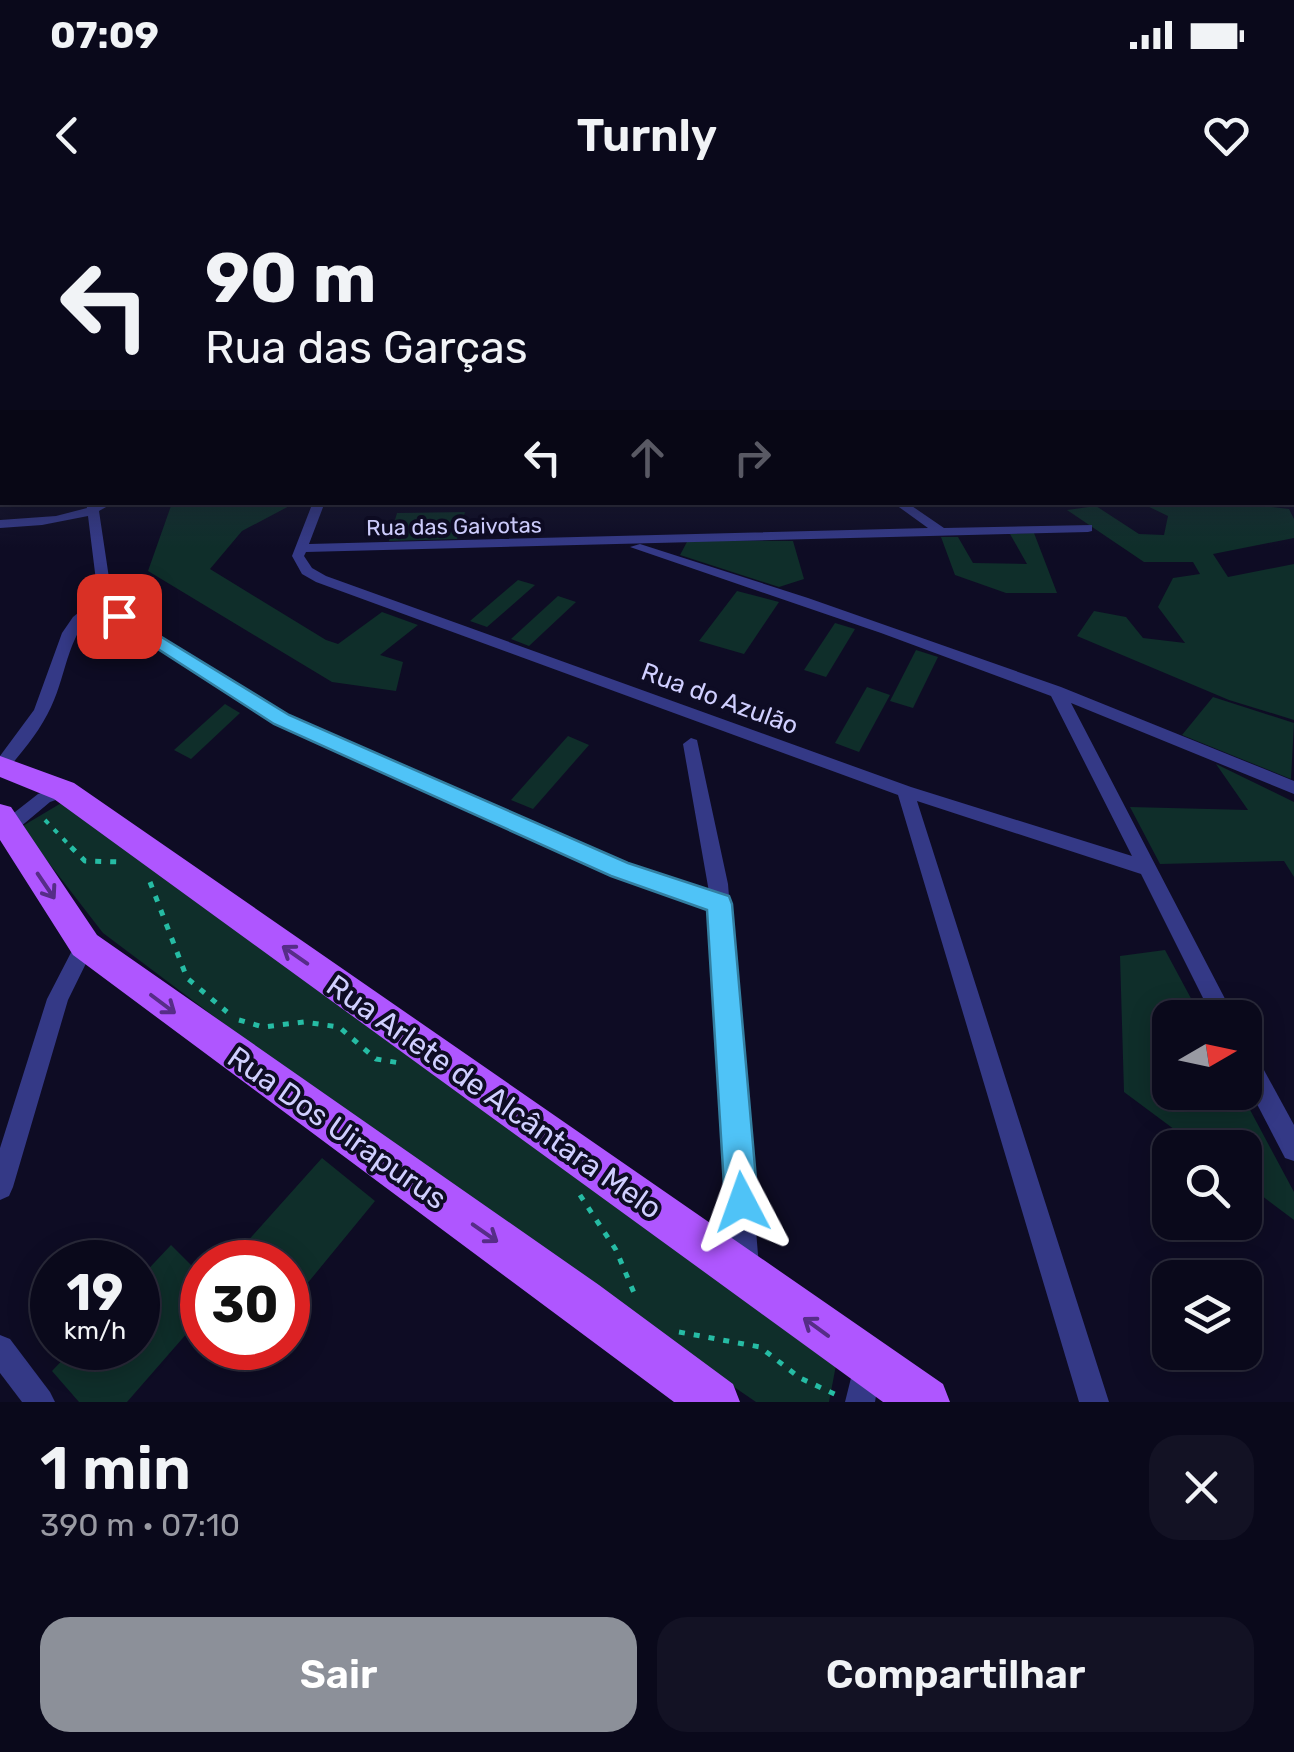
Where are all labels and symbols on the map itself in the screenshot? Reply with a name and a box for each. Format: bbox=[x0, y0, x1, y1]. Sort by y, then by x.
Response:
street label: Rua das Gaivotas bbox=[366, 511, 542, 542]
pin bbox=[77, 574, 162, 659]
street label: Rua do Azulão bbox=[637, 657, 802, 740]
one-way arrow bbox=[35, 872, 56, 900]
one-way arrow bbox=[282, 945, 309, 966]
street label: Rua Arlete de Alcântara Melo bbox=[320, 967, 668, 1227]
one-way arrow bbox=[149, 993, 176, 1014]
north arrow bbox=[1152, 1000, 1262, 1110]
street label: Rua Dos Uirapurus bbox=[221, 1039, 453, 1217]
position arrow bbox=[690, 1150, 794, 1254]
one-way arrow bbox=[470, 1222, 498, 1243]
speed limit sign: 30 bbox=[180, 1240, 310, 1370]
one-way arrow bbox=[803, 1317, 830, 1338]

